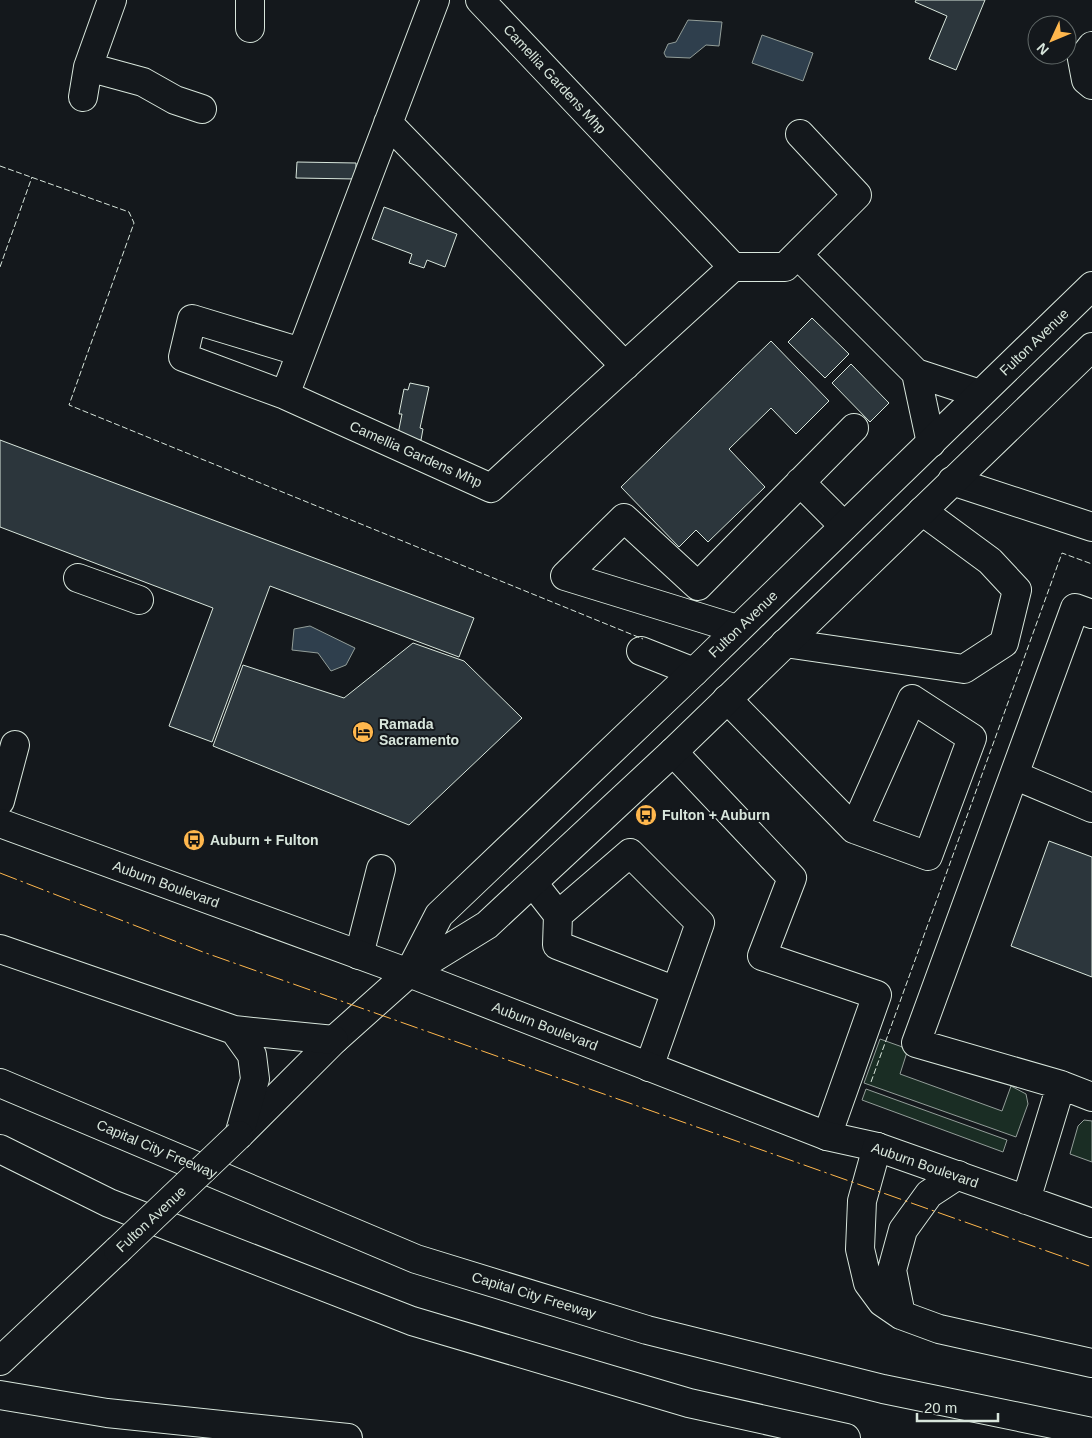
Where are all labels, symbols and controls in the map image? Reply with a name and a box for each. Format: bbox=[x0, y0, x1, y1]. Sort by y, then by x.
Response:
north arrow bbox=[1027, 15, 1077, 65]
street label: Camellia Gardens Mhp bbox=[500, 21, 610, 137]
text: N bbox=[1033, 40, 1052, 58]
street label: Fulton Avenue bbox=[996, 305, 1072, 379]
street label: Camellia Gardens Mhp bbox=[347, 418, 485, 491]
street label: Fulton Avenue bbox=[705, 587, 781, 661]
place label: Ramada Sacramento bbox=[379, 716, 459, 748]
hotel icon: Ramada Sacramento bbox=[351, 720, 375, 744]
bus stop icon: Fulton + Auburn bbox=[634, 803, 658, 827]
place label: Fulton + Auburn bbox=[662, 807, 770, 823]
bus stop icon: Auburn + Fulton bbox=[182, 828, 206, 852]
place label: Auburn + Fulton bbox=[210, 832, 318, 848]
street label: Auburn Boulevard bbox=[111, 857, 221, 911]
street label: Auburn Boulevard bbox=[490, 998, 600, 1054]
street label: Capital City Freeway bbox=[94, 1116, 220, 1182]
street label: Auburn Boulevard bbox=[869, 1139, 981, 1191]
street label: Fulton Avenue bbox=[113, 1183, 189, 1255]
street label: Capital City Freeway bbox=[470, 1268, 598, 1322]
scale bar bbox=[917, 1390, 998, 1422]
text: 20 m bbox=[924, 1399, 957, 1416]

